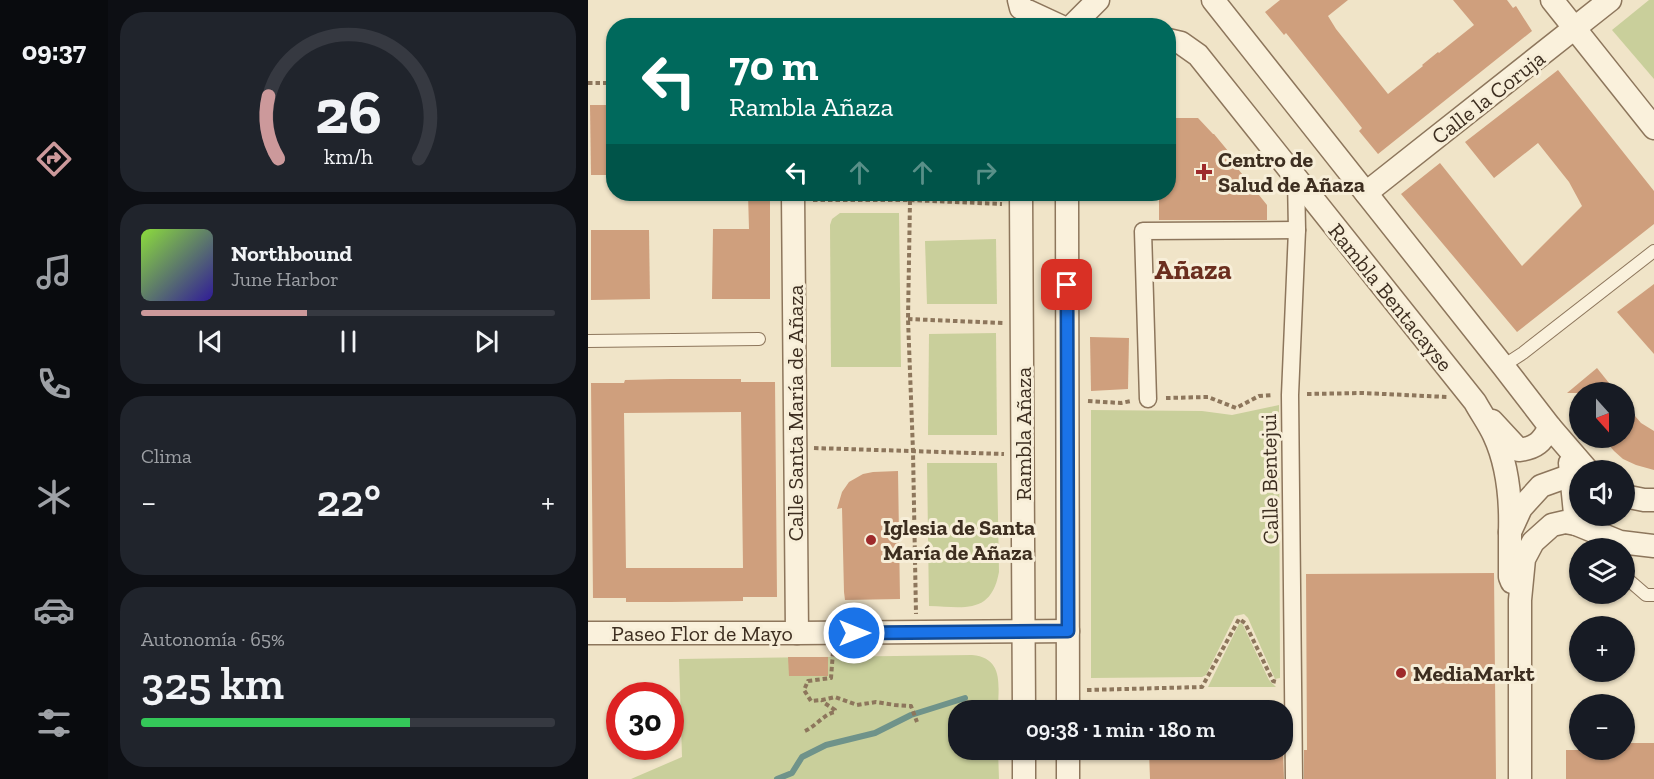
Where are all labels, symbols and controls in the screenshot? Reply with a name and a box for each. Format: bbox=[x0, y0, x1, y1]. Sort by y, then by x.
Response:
text: 09:37 bbox=[22, 35, 86, 67]
text: 70 m bbox=[729, 40, 819, 91]
icon: left bbox=[630, 42, 708, 120]
street label: Calle la Coruja bbox=[1426, 44, 1551, 150]
text: 26 bbox=[315, 74, 381, 149]
text: Rambla Añaza bbox=[729, 91, 894, 123]
icon: directions bbox=[33, 138, 75, 180]
text: km/h bbox=[324, 144, 372, 169]
place label: Centro de Salud de Añaza bbox=[1218, 146, 1365, 198]
icon: left bbox=[780, 156, 813, 189]
icon: ahead bbox=[843, 156, 876, 189]
icon: ahead bbox=[906, 156, 939, 189]
icon: right bbox=[969, 156, 1002, 189]
marker: Centro de Salud de Añaza bbox=[1195, 163, 1213, 181]
street label: Rambla Bentacayse bbox=[1323, 218, 1459, 377]
text: Northbound bbox=[231, 240, 352, 267]
icon: music bbox=[33, 251, 75, 293]
district label: Añaza bbox=[1154, 253, 1232, 286]
pin bbox=[1041, 259, 1092, 310]
text: June Harbor bbox=[231, 267, 339, 291]
icon: arrive bbox=[1050, 268, 1083, 301]
street label: Calle Santa María de Añaza bbox=[782, 284, 809, 541]
icon: previous bbox=[194, 325, 227, 358]
icon: pause bbox=[332, 325, 365, 358]
icon: next bbox=[470, 325, 503, 358]
icon: phone bbox=[33, 363, 75, 405]
street label: Rambla Añaza bbox=[1010, 367, 1037, 501]
north arrow bbox=[1569, 382, 1635, 448]
map controls bbox=[1569, 382, 1635, 760]
street label: Calle Bentejui bbox=[1255, 413, 1284, 545]
text: Clima bbox=[141, 444, 192, 468]
button: sound bbox=[1569, 460, 1635, 526]
text: 22° bbox=[317, 474, 381, 528]
icon: climate bbox=[33, 476, 75, 518]
text: − bbox=[141, 482, 156, 521]
text: + bbox=[541, 482, 555, 521]
place label: Iglesia de Santa María de Añaza bbox=[883, 514, 1035, 566]
marker: Iglesia de Santa María de Añaza bbox=[864, 533, 878, 547]
button: layers bbox=[1569, 538, 1635, 604]
icon: car bbox=[33, 589, 75, 631]
position arrow bbox=[822, 601, 886, 665]
button: + bbox=[1569, 616, 1635, 682]
street label: Paseo Flor de Mayo bbox=[611, 620, 793, 647]
text: Autonomía · 65% bbox=[141, 627, 285, 651]
text: 325 km bbox=[141, 657, 284, 711]
place label: MediaMarkt bbox=[1413, 660, 1535, 687]
marker: MediaMarkt bbox=[1394, 666, 1408, 680]
speed limit sign: 30 bbox=[606, 682, 684, 760]
button: − bbox=[1569, 694, 1635, 760]
icon: filters bbox=[33, 702, 75, 744]
text: 09:38 · 1 min · 180 m bbox=[1026, 716, 1215, 743]

